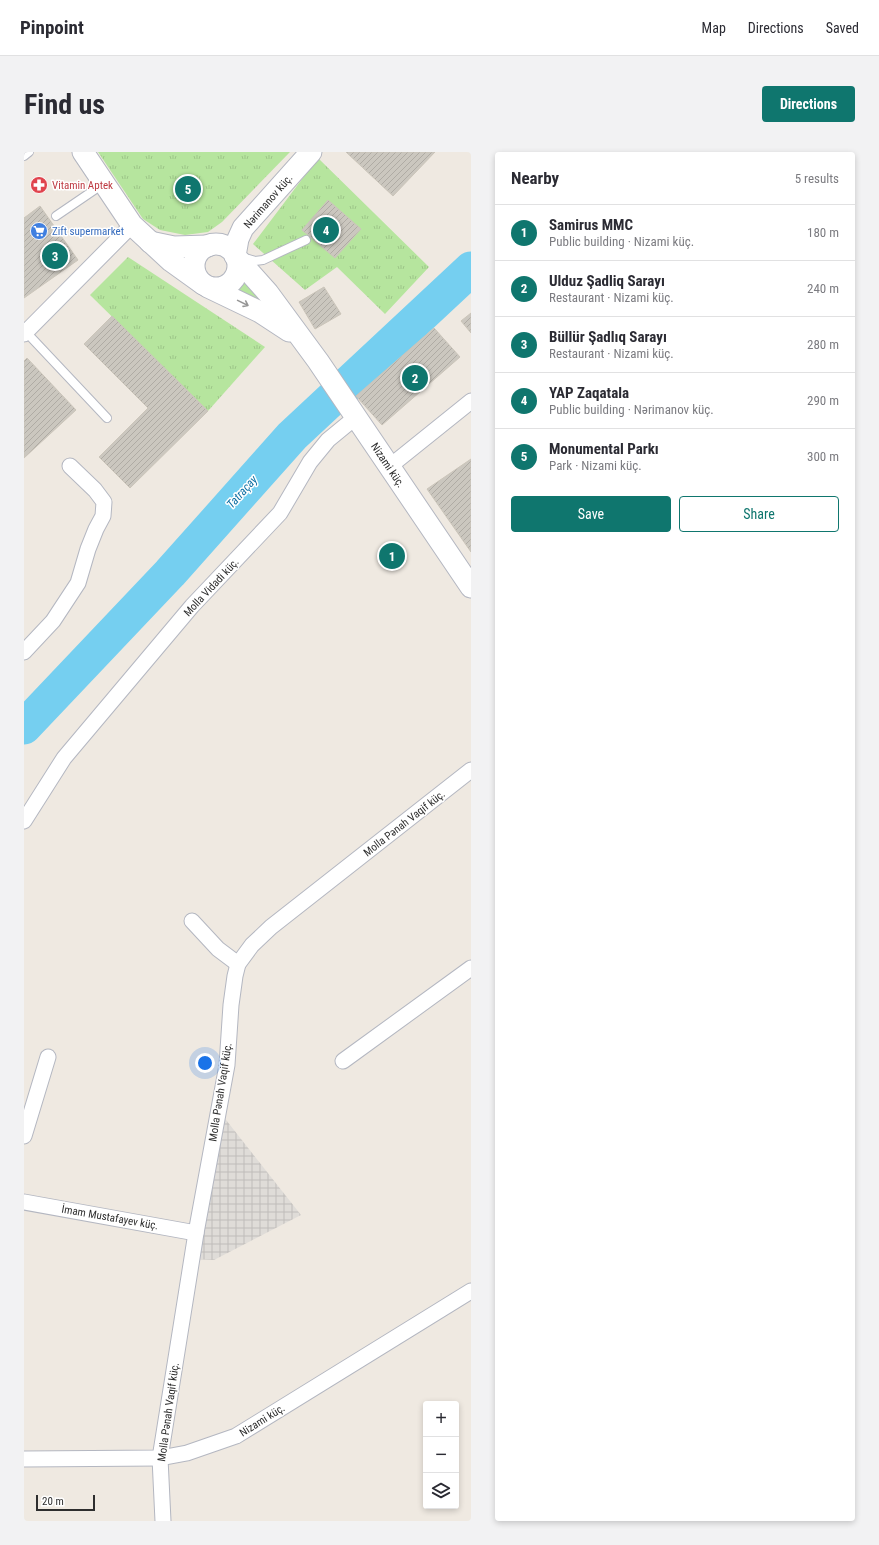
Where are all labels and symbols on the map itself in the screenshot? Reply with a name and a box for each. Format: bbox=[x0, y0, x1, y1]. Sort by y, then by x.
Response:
street label: Nərimanov küç. bbox=[241, 171, 296, 231]
pin: 5 bbox=[175, 174, 201, 204]
pharmacy icon: Vitamin Aptek bbox=[29, 175, 49, 195]
place label: Vitamin Aptek bbox=[52, 179, 113, 192]
pin: 4 bbox=[313, 215, 339, 245]
supermarket icon: Zift supermarket bbox=[29, 221, 49, 241]
place label: Zift supermarket bbox=[52, 225, 124, 238]
pin: 3 bbox=[42, 241, 68, 271]
one-way arrow bbox=[237, 300, 249, 308]
pin: 2 bbox=[402, 363, 428, 393]
street label: Nizami küç. bbox=[368, 440, 407, 490]
water label: Tatraçay bbox=[224, 472, 261, 511]
pin: 1 bbox=[379, 541, 405, 571]
street label: Molla Vidadi küç. bbox=[181, 555, 242, 619]
street label: Molla Pənah Vaqif küç. bbox=[361, 787, 448, 859]
street label: Molla Pənah Vaqif küç. bbox=[206, 1042, 235, 1142]
your location bbox=[195, 1053, 215, 1073]
street label: İmam Mustafayev küç. bbox=[61, 1203, 159, 1232]
street label: Molla Pənah Vaqif küç. bbox=[155, 1362, 182, 1462]
street label: Nizami küç. bbox=[237, 1401, 287, 1439]
scale bar bbox=[36, 1493, 95, 1512]

